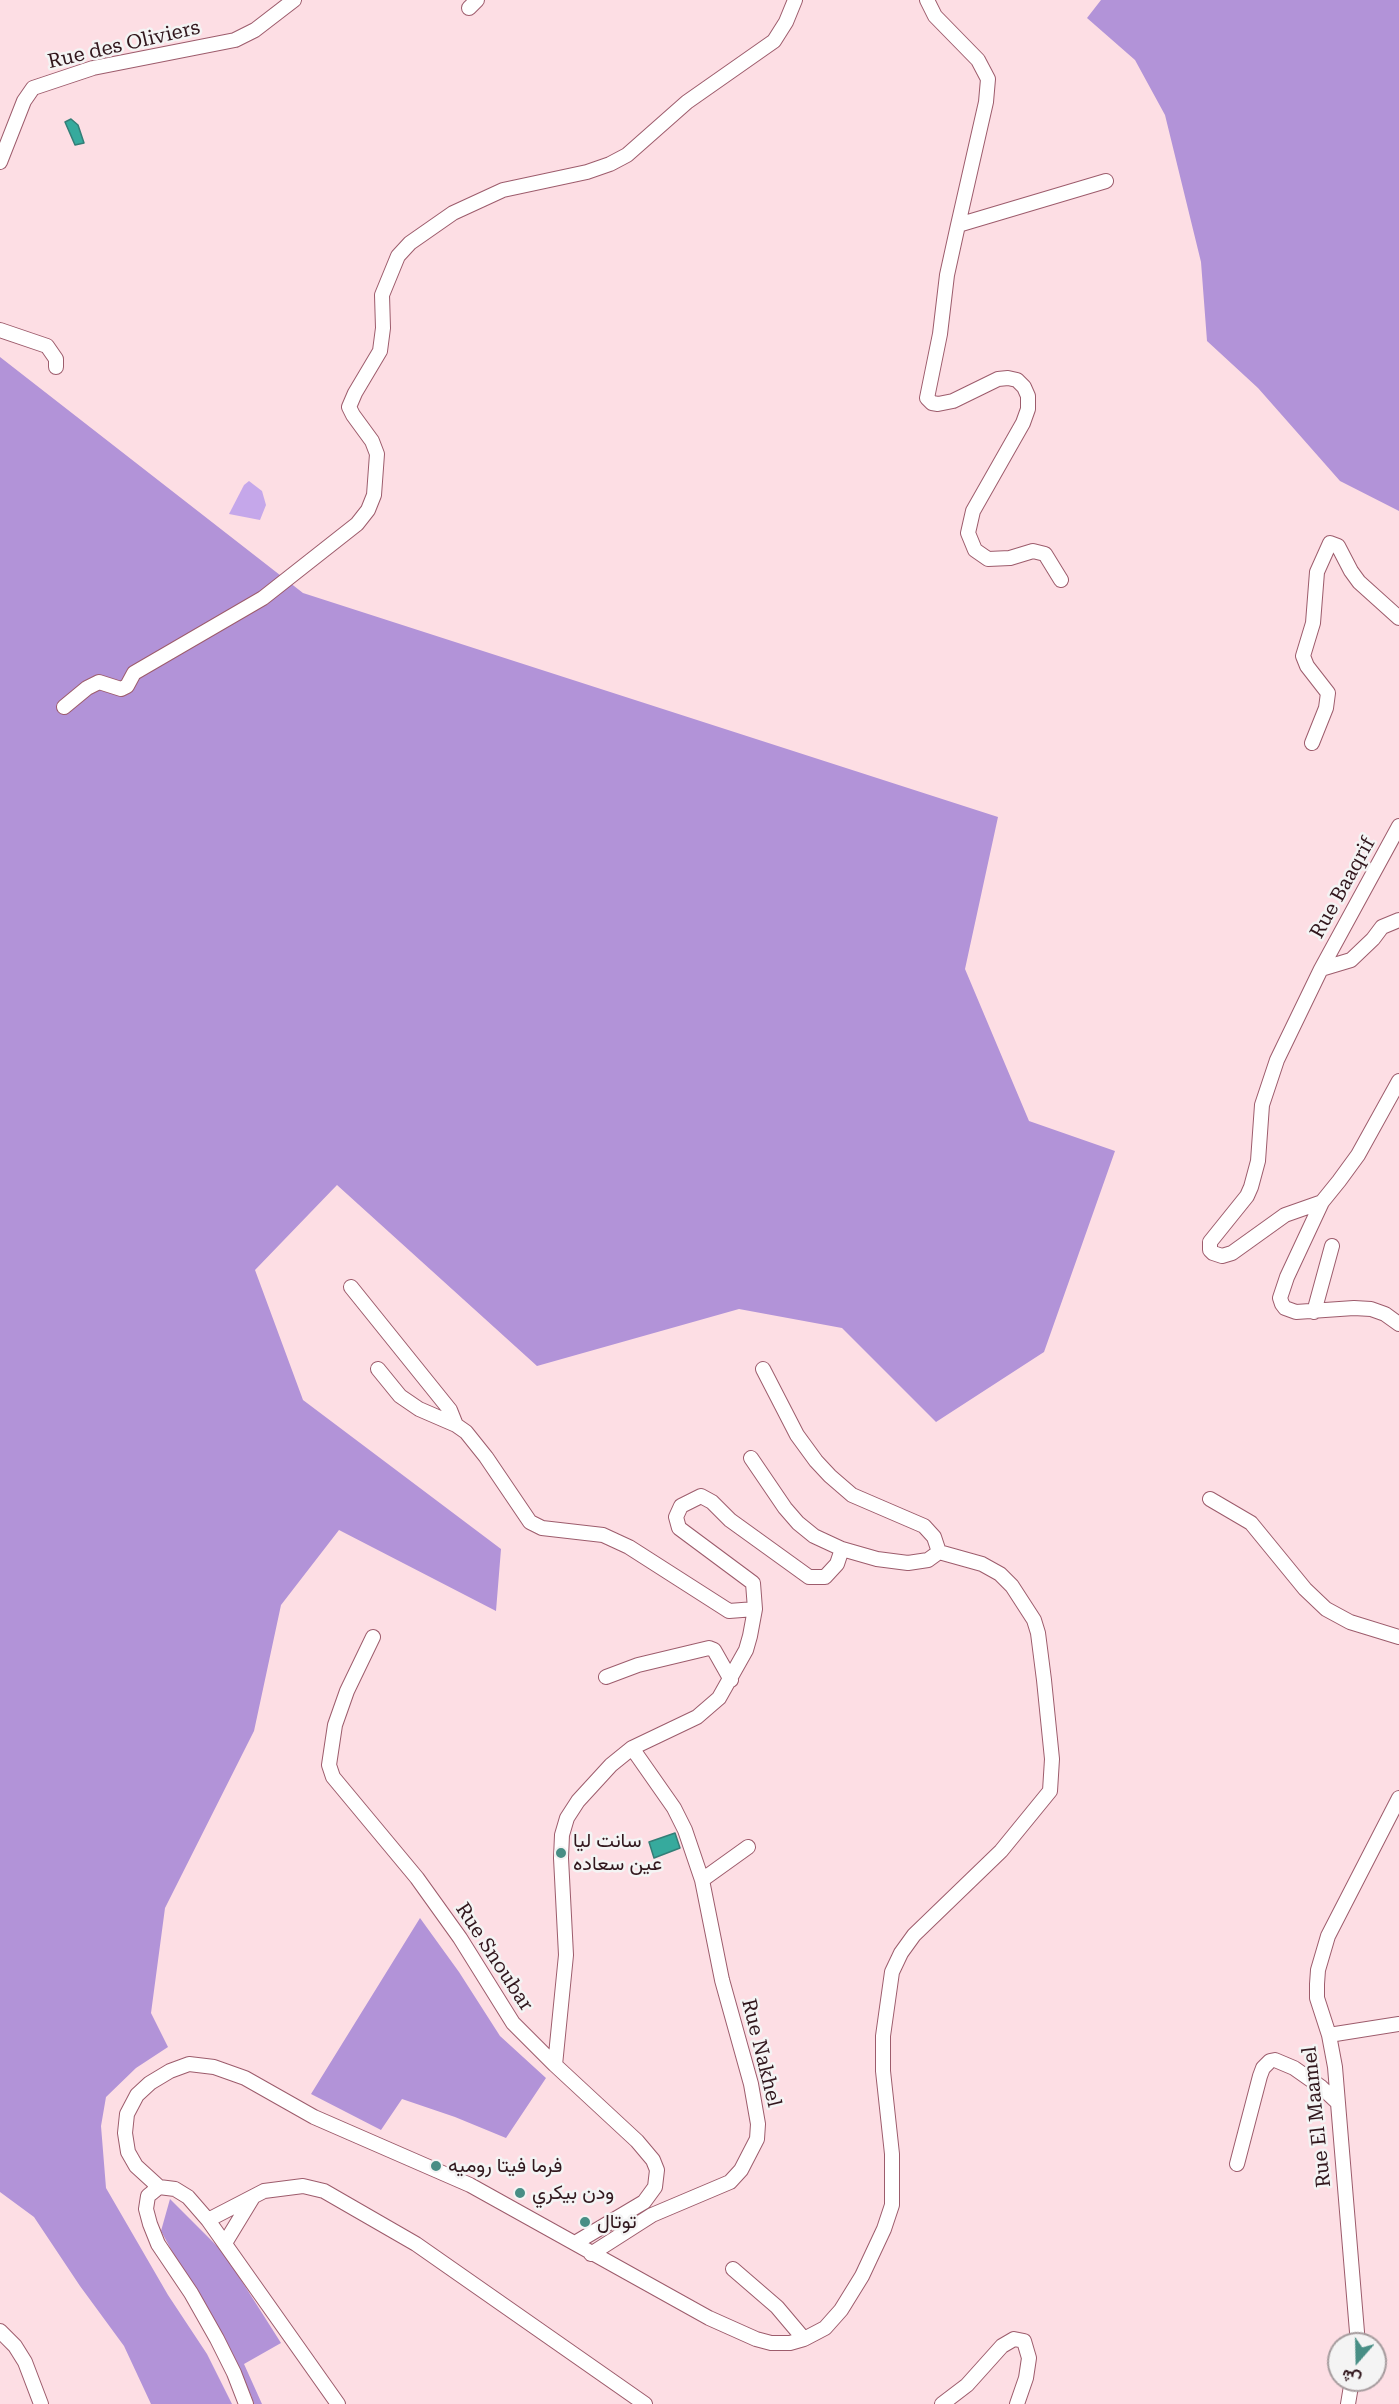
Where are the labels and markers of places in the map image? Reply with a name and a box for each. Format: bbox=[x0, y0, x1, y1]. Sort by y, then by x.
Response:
place label: سانت ليا عين سعاده bbox=[573, 1829, 662, 1876]
marker: سانت ليا عين سعاده bbox=[554, 1846, 568, 1860]
place label: فرما فيتا روميه bbox=[448, 2154, 562, 2178]
marker: فرما فيتا روميه bbox=[429, 2159, 443, 2173]
place label: ودن بيكري bbox=[532, 2181, 614, 2205]
marker: ودن بيكري bbox=[513, 2186, 527, 2200]
place label: توتال bbox=[597, 2210, 637, 2234]
marker: توتال bbox=[578, 2215, 592, 2229]

